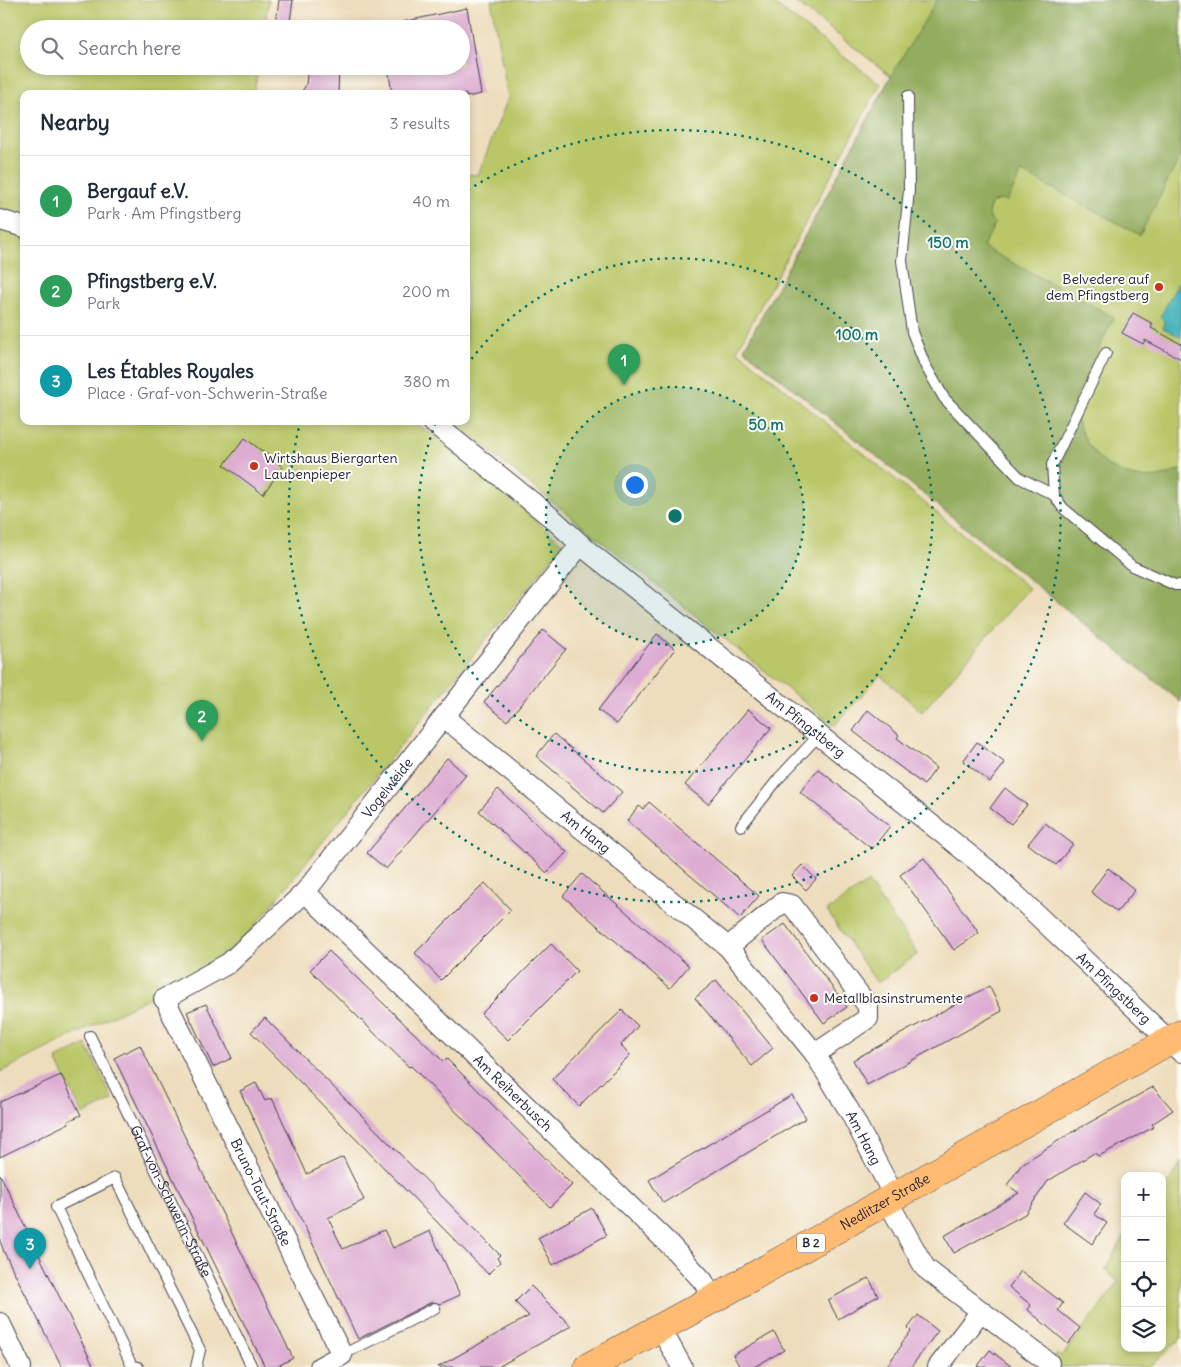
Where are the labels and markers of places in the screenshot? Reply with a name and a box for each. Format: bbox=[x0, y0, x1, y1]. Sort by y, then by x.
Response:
place label: Belvedere auf dem Pfingstberg bbox=[1046, 270, 1149, 304]
marker: Belvedere auf dem Pfingstberg bbox=[1153, 281, 1165, 293]
pin: 1 bbox=[608, 344, 640, 385]
place label: Wirtshaus Biergarten Laubenpieper bbox=[264, 449, 398, 483]
marker: Wirtshaus Biergarten Laubenpieper bbox=[248, 460, 260, 472]
centre of rings bbox=[666, 507, 684, 525]
pin: 2 bbox=[186, 700, 218, 741]
place label: Metallblasinstrumente bbox=[824, 989, 963, 1007]
marker: Metallblasinstrumente bbox=[808, 992, 820, 1004]
pin: 3 bbox=[14, 1228, 46, 1269]

